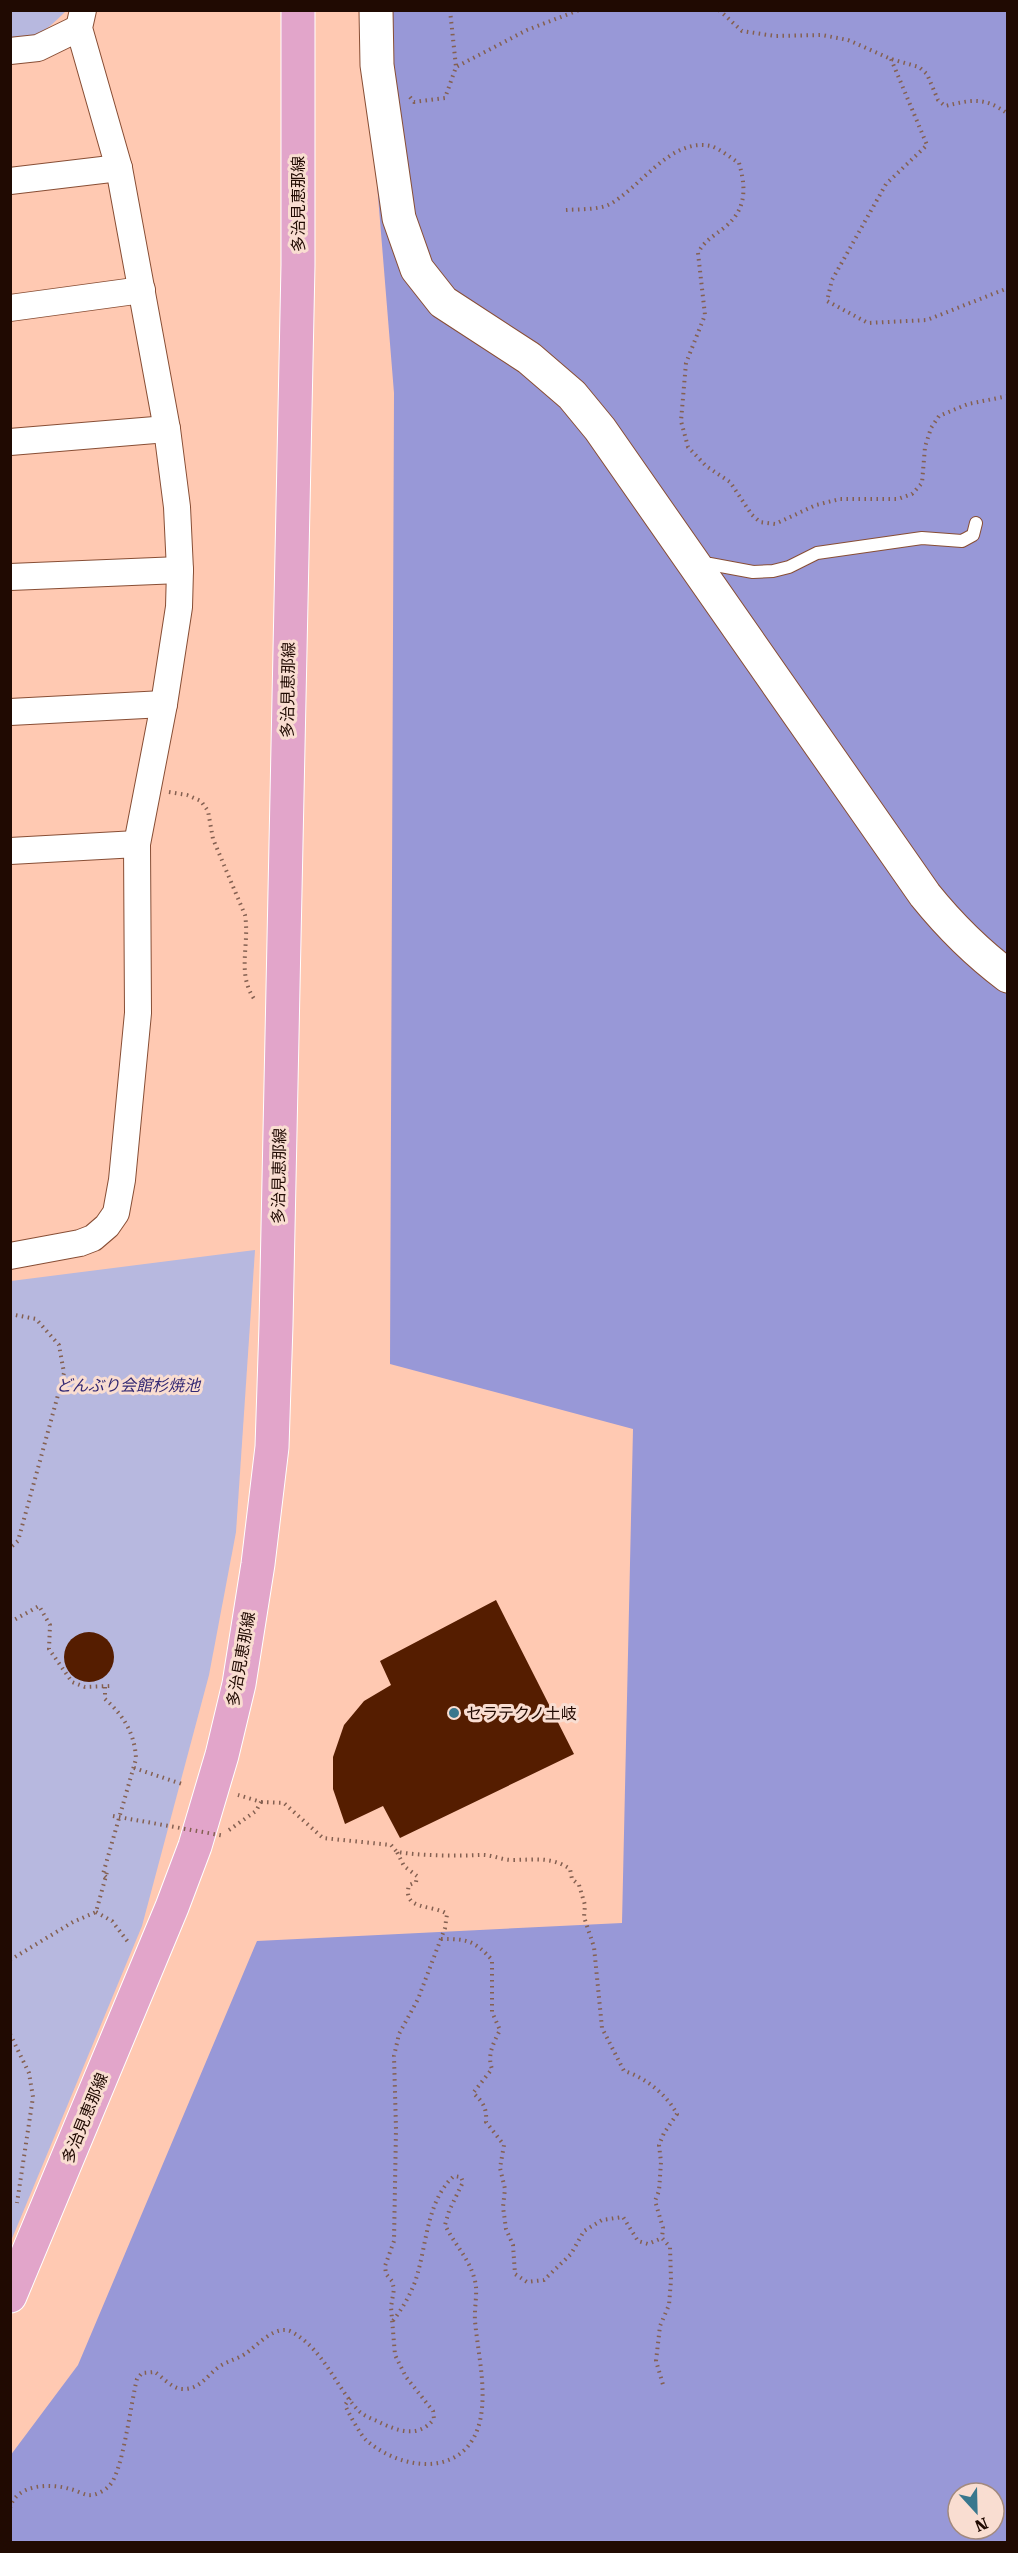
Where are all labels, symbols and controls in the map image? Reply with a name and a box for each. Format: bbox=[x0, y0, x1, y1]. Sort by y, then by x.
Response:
street label: 多治見恵那線 bbox=[289, 156, 308, 252]
street label: 多治見恵那線 bbox=[278, 642, 298, 738]
street label: 多治見恵那線 bbox=[269, 1128, 289, 1224]
park label: どんぶり会館杉焼池 bbox=[56, 1376, 202, 1395]
street label: 多治見恵那線 bbox=[223, 1610, 259, 1708]
place label: セラテクノ土岐 bbox=[466, 1704, 577, 1723]
marker: セラテクノ土岐 bbox=[447, 1706, 461, 1720]
street label: 多治見恵那線 bbox=[58, 2070, 112, 2166]
north arrow bbox=[946, 2481, 1006, 2541]
text: N bbox=[972, 2513, 991, 2536]

